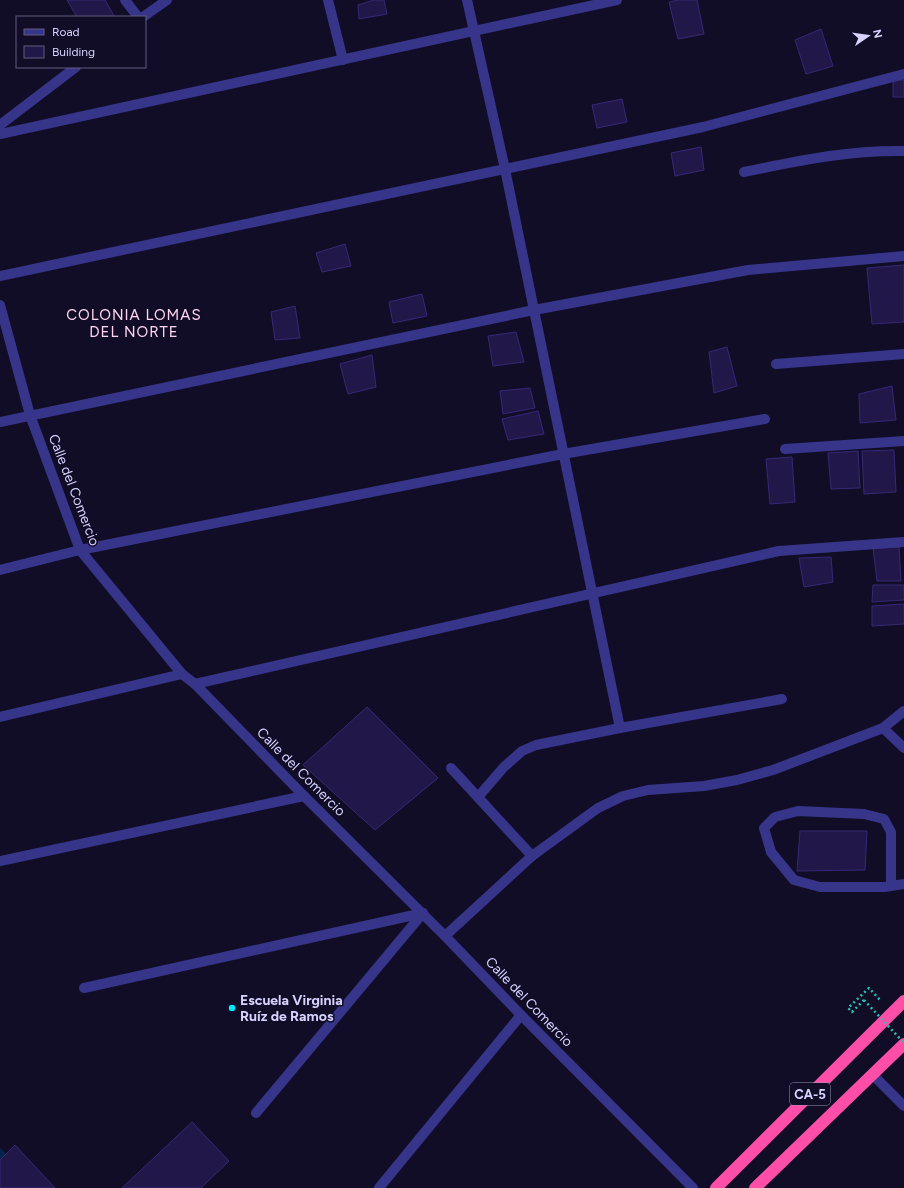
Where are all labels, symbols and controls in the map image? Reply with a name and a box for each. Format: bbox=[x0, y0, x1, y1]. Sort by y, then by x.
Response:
legend bbox=[16, 16, 146, 68]
north arrow bbox=[848, 16, 888, 56]
text: Road bbox=[52, 25, 80, 39]
text: N bbox=[870, 28, 885, 39]
text: Building bbox=[52, 45, 95, 59]
district label: COLONIA LOMAS DEL NORTE bbox=[66, 306, 202, 341]
street label: Calle del Comercio bbox=[45, 432, 103, 548]
street label: Calle del Comercio bbox=[253, 724, 349, 820]
street label: Calle del Comercio bbox=[482, 954, 576, 1050]
place label: Escuela Virginia Ruíz de Ramos bbox=[240, 992, 343, 1025]
marker: Escuela Virginia Ruíz de Ramos bbox=[227, 1003, 237, 1013]
road number: CA-5 bbox=[790, 1083, 830, 1105]

